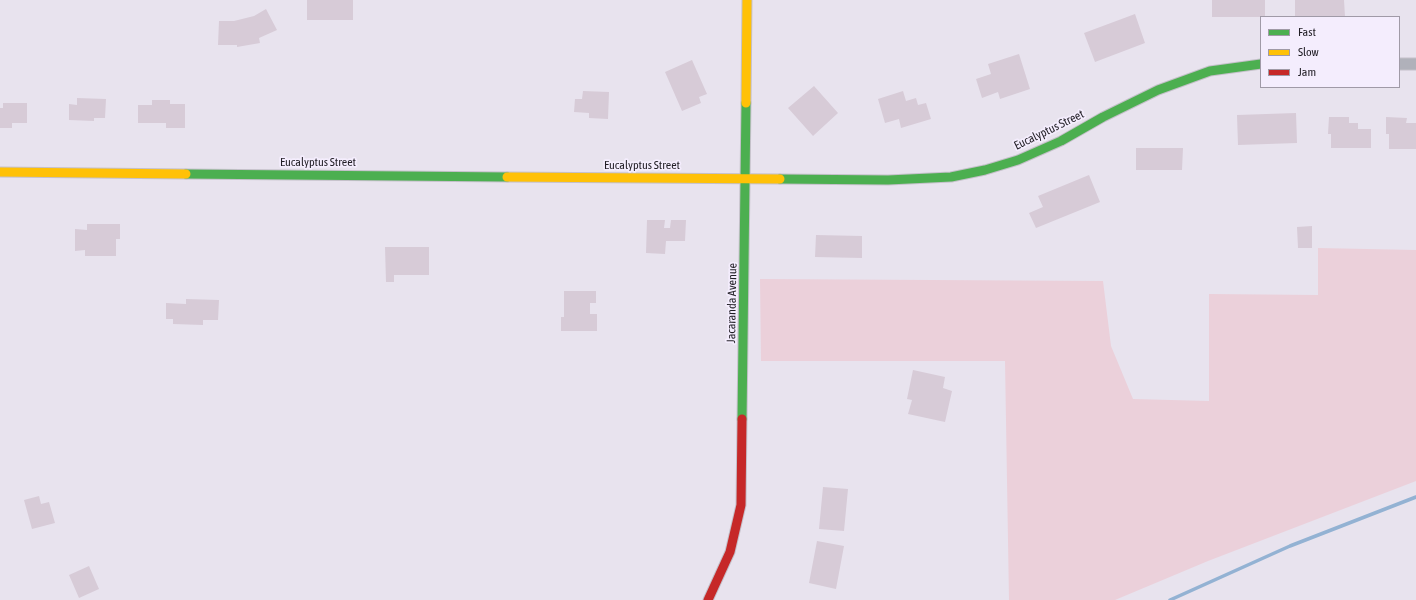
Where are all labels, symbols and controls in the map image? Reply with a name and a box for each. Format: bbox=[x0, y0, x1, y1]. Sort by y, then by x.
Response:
legend bbox=[1260, 16, 1400, 88]
text: Fast bbox=[1298, 25, 1316, 39]
text: Slow bbox=[1298, 45, 1319, 59]
text: Jam bbox=[1298, 65, 1316, 79]
street label: Eucalyptus Street bbox=[1012, 107, 1086, 153]
street label: Eucalyptus Street bbox=[280, 155, 356, 169]
street label: Eucalyptus Street bbox=[604, 158, 680, 172]
street label: Jacaranda Avenue bbox=[724, 263, 740, 343]

